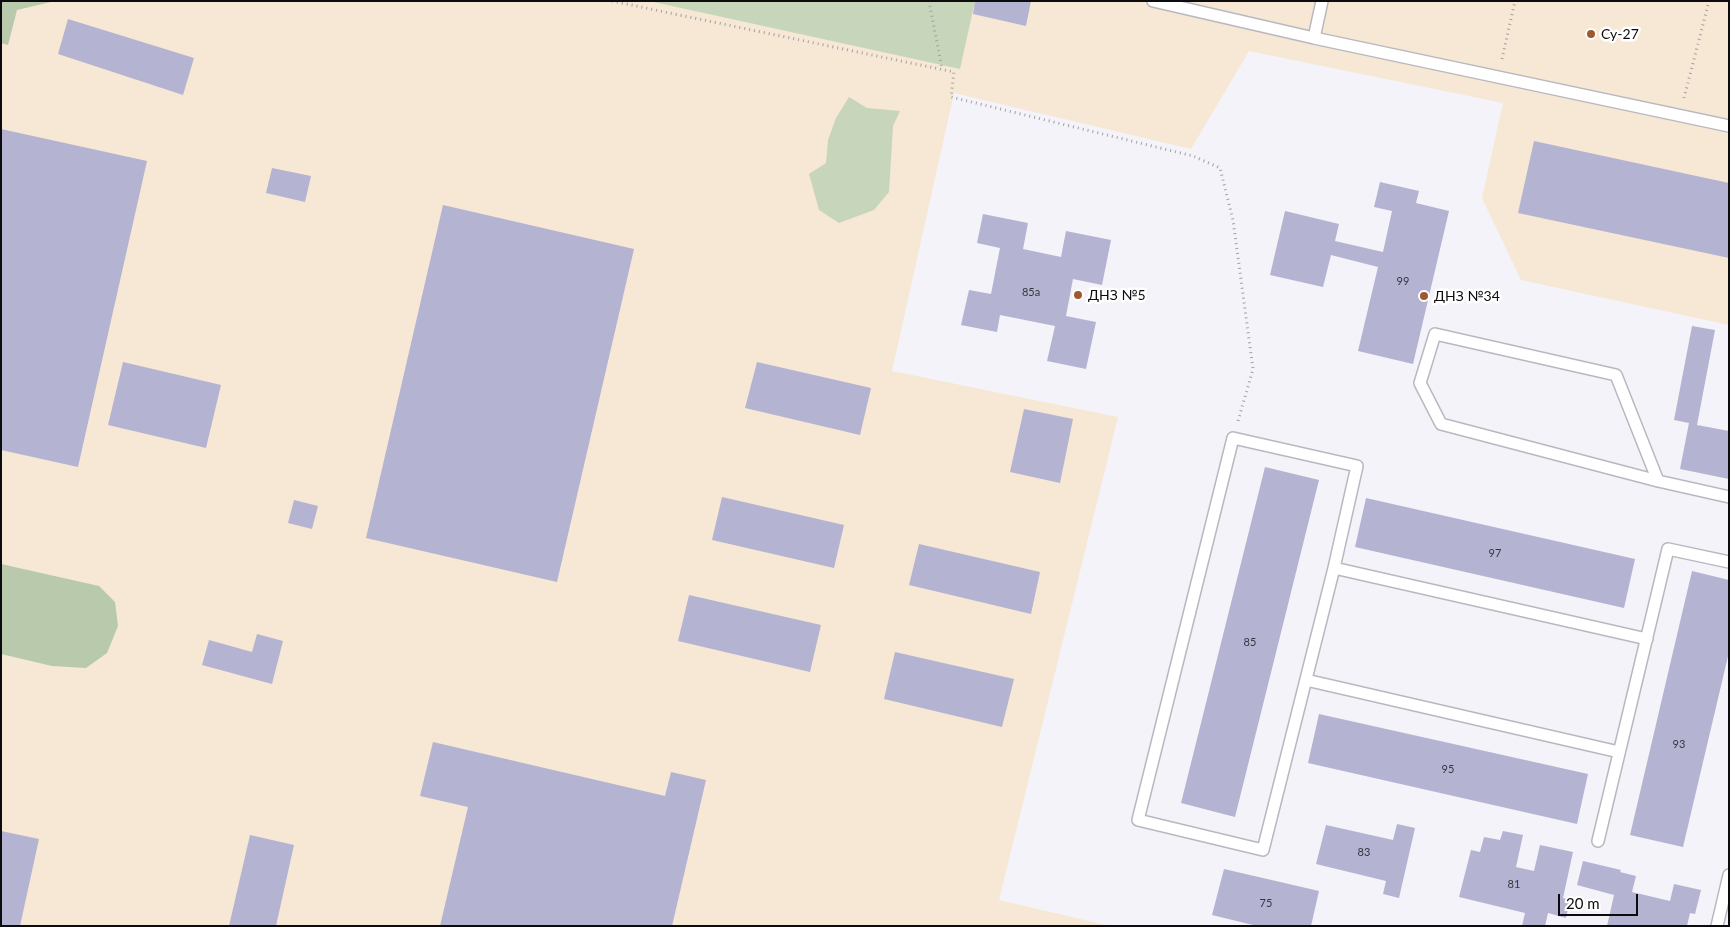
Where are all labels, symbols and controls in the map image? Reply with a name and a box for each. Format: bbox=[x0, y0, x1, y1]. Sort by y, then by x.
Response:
place label: Су-27 bbox=[1601, 26, 1639, 42]
marker: Су-27 bbox=[1585, 28, 1597, 40]
house number: 99 bbox=[1397, 274, 1409, 288]
house number: 85а bbox=[1022, 285, 1040, 299]
place label: ДНЗ №5 bbox=[1088, 287, 1146, 303]
place label: ДНЗ №34 bbox=[1434, 288, 1500, 304]
marker: ДНЗ №5 bbox=[1072, 289, 1084, 301]
marker: ДНЗ №34 bbox=[1418, 290, 1430, 302]
house number: 97 bbox=[1489, 546, 1501, 560]
house number: 85 bbox=[1244, 635, 1256, 649]
house number: 93 bbox=[1673, 737, 1685, 751]
house number: 95 bbox=[1442, 762, 1454, 776]
house number: 83 bbox=[1358, 845, 1370, 859]
house number: 81 bbox=[1508, 877, 1520, 891]
scale bar bbox=[1560, 884, 1640, 916]
text: 20 m bbox=[1566, 894, 1600, 912]
house number: 75 bbox=[1260, 896, 1272, 910]

